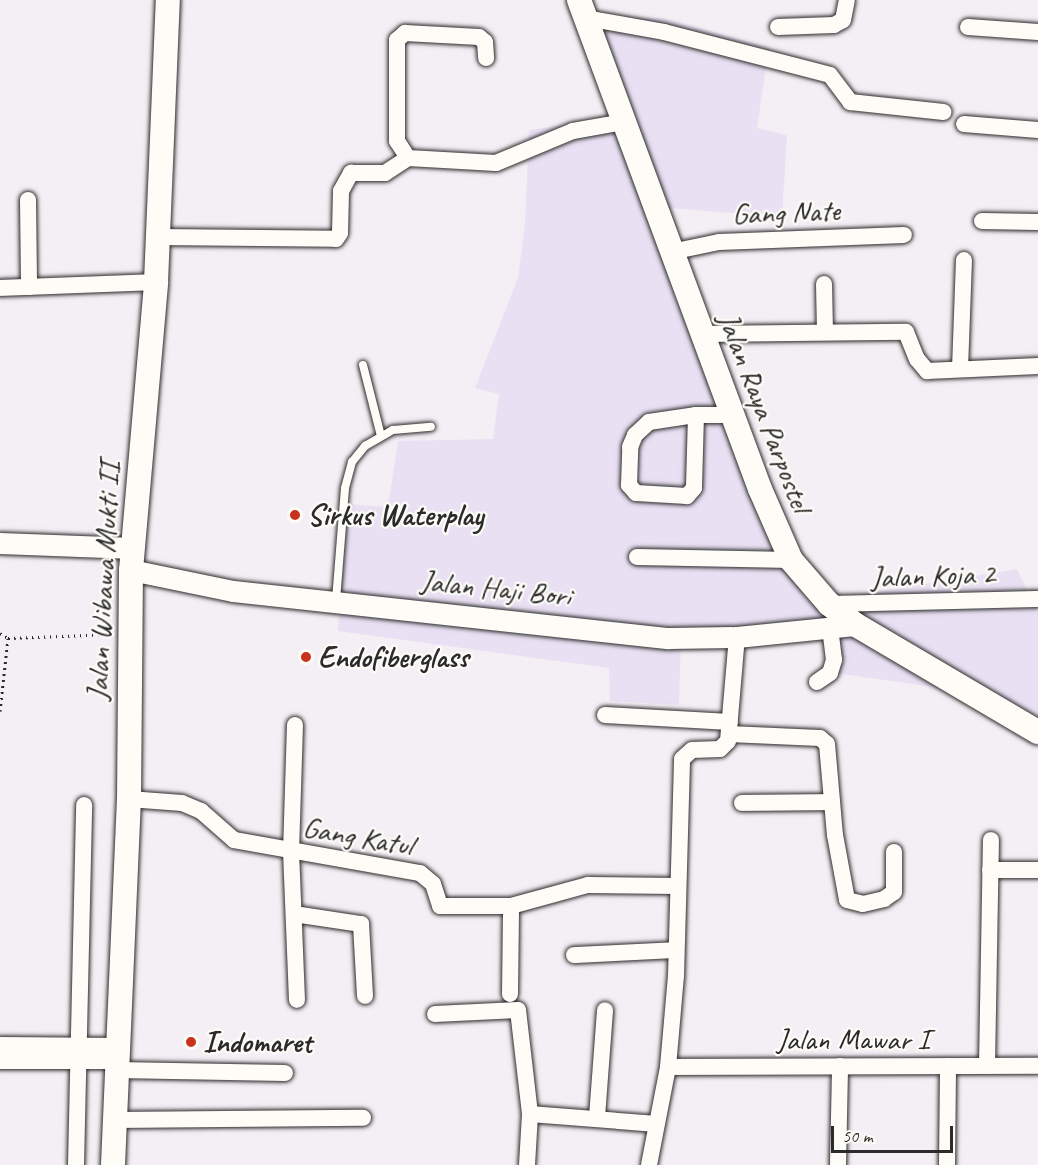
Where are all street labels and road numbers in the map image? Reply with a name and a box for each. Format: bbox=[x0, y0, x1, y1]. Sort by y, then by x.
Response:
street label: Gang Nate bbox=[730, 192, 842, 232]
street label: Jalan Raya Parpostel bbox=[710, 307, 820, 517]
street label: Jalan Wibawa Mukti II bbox=[79, 461, 127, 701]
street label: Jalan Koja 2 bbox=[871, 555, 995, 595]
street label: Jalan Haji Bori bbox=[419, 562, 573, 614]
street label: Gang Katul bbox=[300, 809, 416, 863]
street label: Jalan Mawar I bbox=[777, 1021, 929, 1057]

